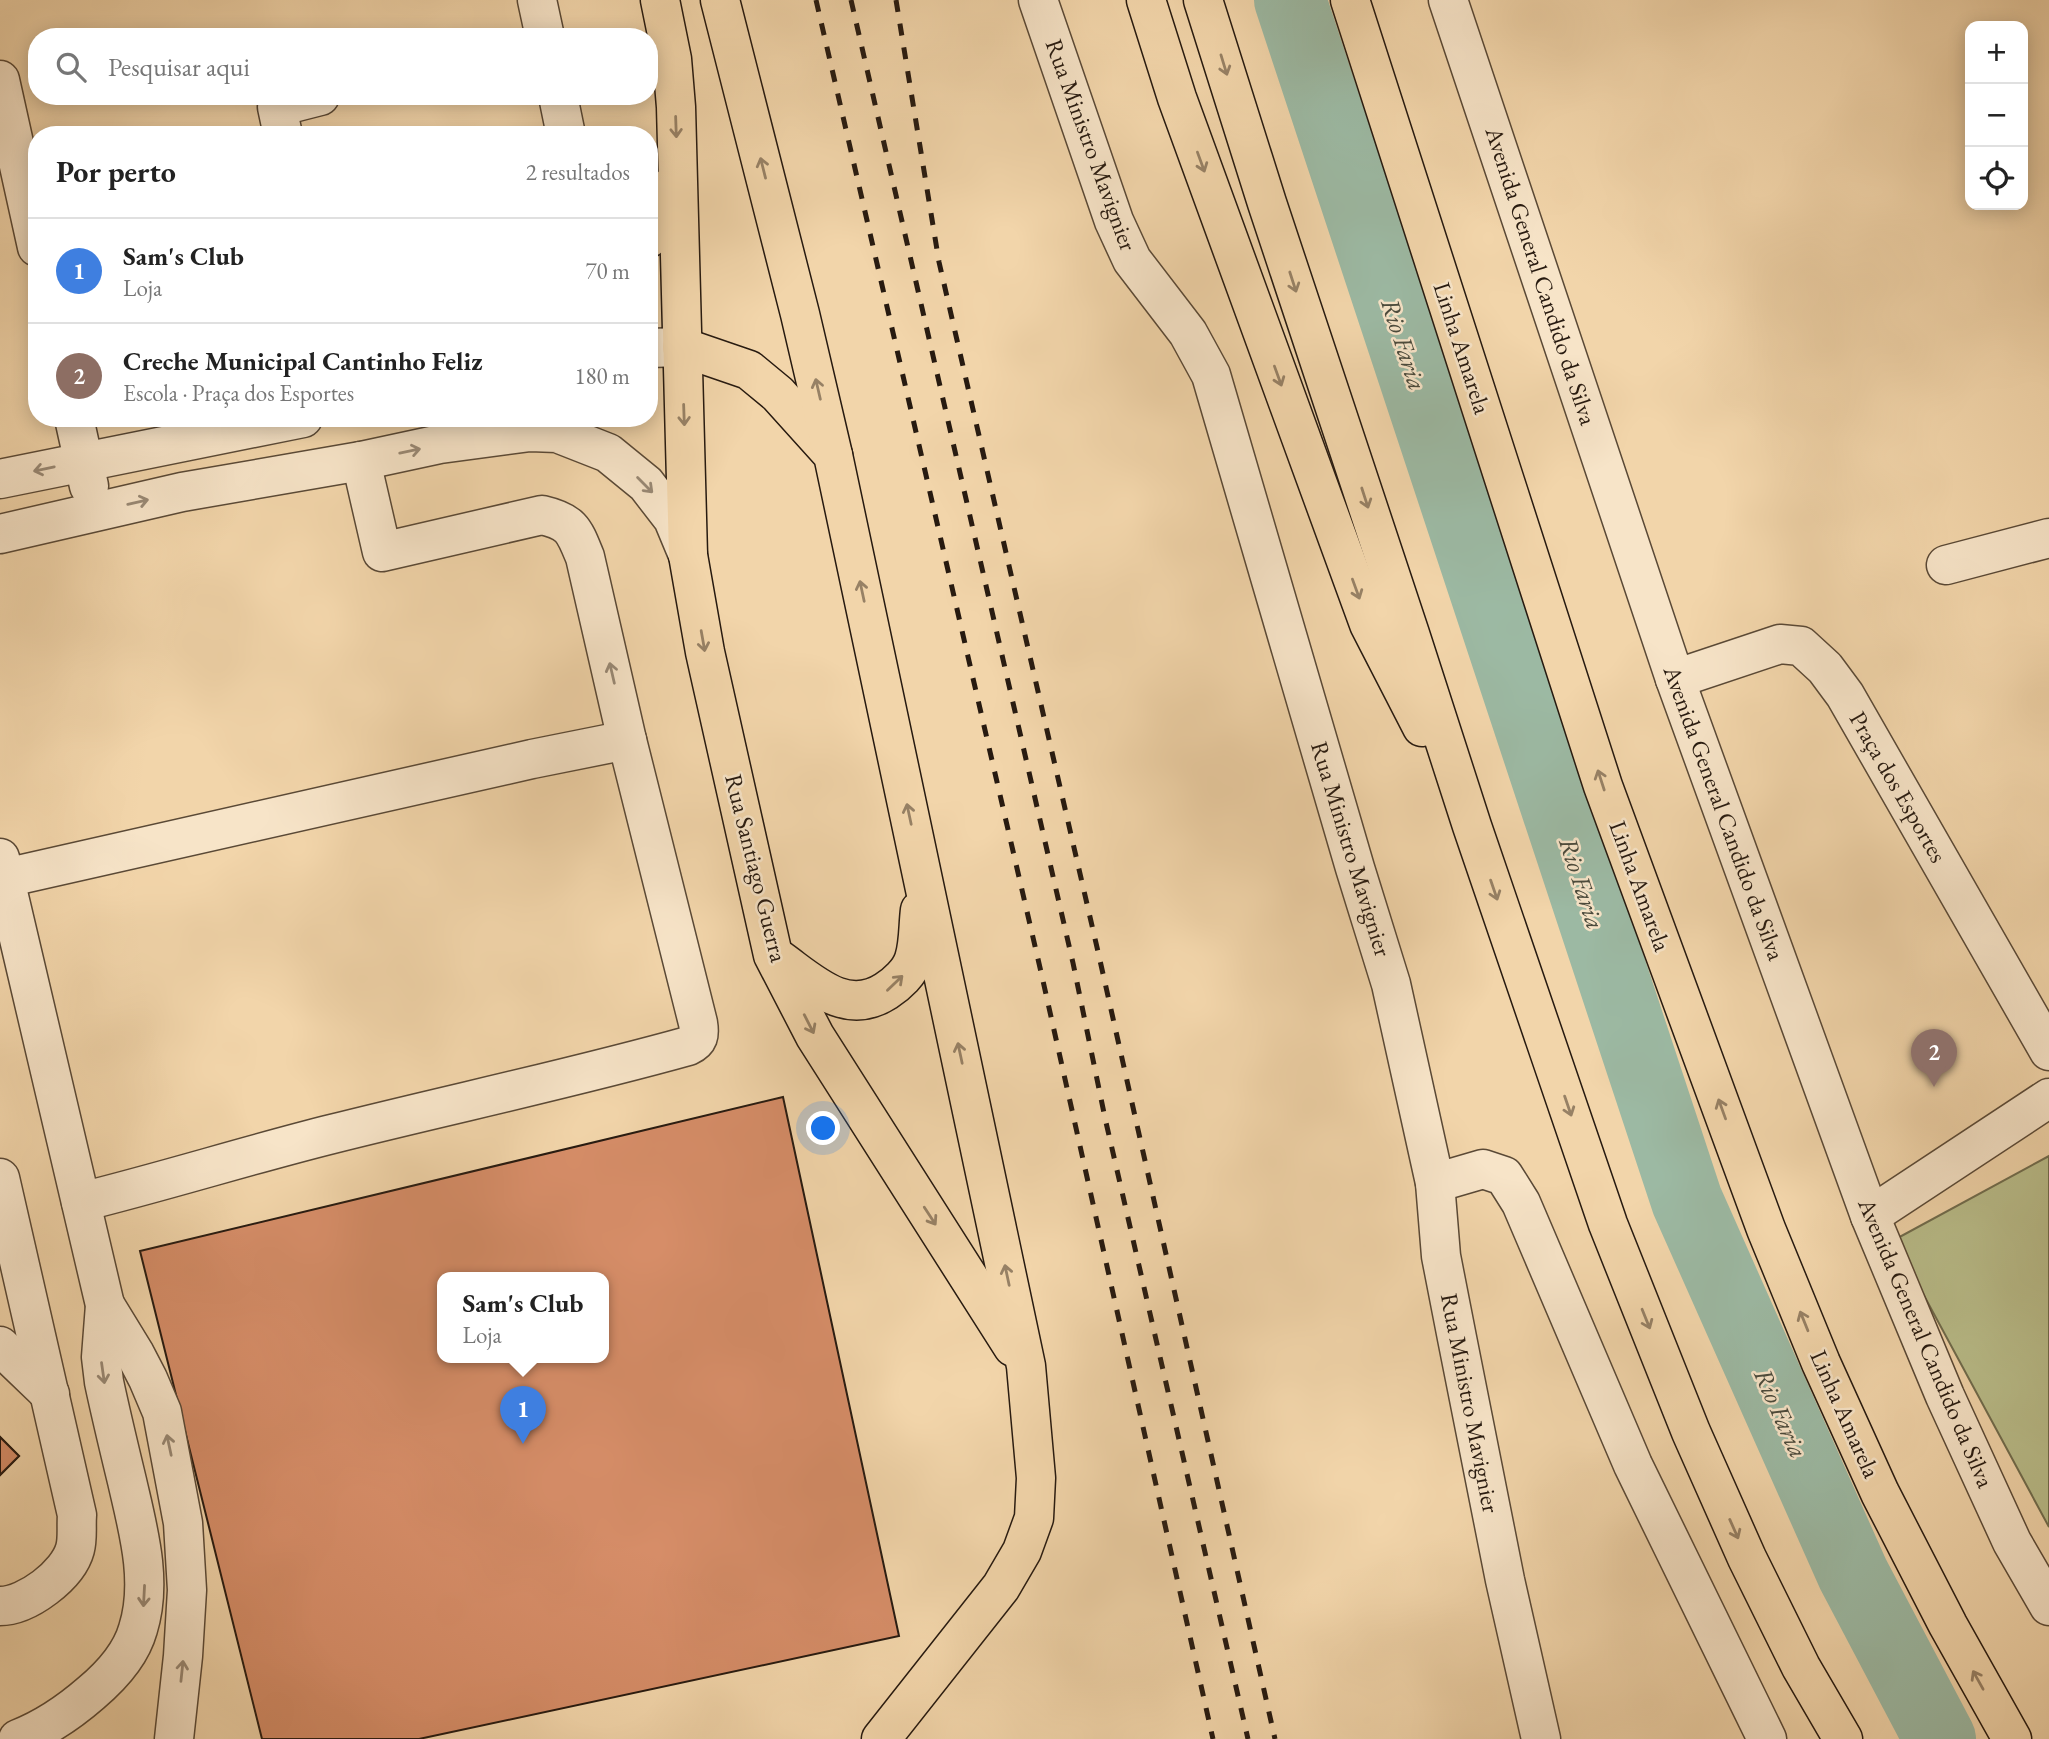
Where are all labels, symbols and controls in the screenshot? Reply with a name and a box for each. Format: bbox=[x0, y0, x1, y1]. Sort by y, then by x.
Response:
map controls bbox=[1965, 21, 2028, 210]
button: + bbox=[1965, 21, 2028, 84]
search box bbox=[28, 28, 658, 105]
street label: Rua Ministro Mavignier bbox=[1039, 35, 1144, 255]
icon: search bbox=[52, 48, 90, 86]
text: Pesquisar aqui bbox=[108, 50, 250, 84]
one-way arrow bbox=[1218, 54, 1231, 76]
button: − bbox=[1965, 84, 2028, 147]
one-way arrow bbox=[670, 115, 683, 138]
street label: Avenida General Candido da Silva bbox=[1478, 122, 1604, 429]
button: locate bbox=[1965, 147, 2028, 210]
one-way arrow bbox=[1195, 150, 1208, 172]
text: Por perto bbox=[56, 152, 176, 191]
text: 2 resultados bbox=[526, 157, 630, 187]
one-way arrow bbox=[756, 157, 769, 180]
text: Sam's Club bbox=[123, 239, 244, 273]
text: 1 bbox=[73, 256, 85, 286]
text: 70 m bbox=[585, 256, 630, 286]
one-way arrow bbox=[1288, 270, 1300, 292]
text: Loja bbox=[123, 273, 162, 303]
street label: Linha Amarela bbox=[1427, 278, 1498, 418]
water label: Rio Faria bbox=[1373, 294, 1435, 394]
text: Creche Municipal Cantinho Feliz bbox=[123, 344, 483, 378]
text: 2 bbox=[73, 361, 85, 391]
text: 180 m bbox=[574, 361, 630, 391]
one-way arrow bbox=[1273, 364, 1286, 386]
text: Escola · Praça dos Esportes bbox=[123, 378, 354, 408]
one-way arrow bbox=[810, 378, 824, 401]
one-way arrow bbox=[677, 403, 690, 426]
one-way arrow bbox=[398, 443, 421, 457]
one-way arrow bbox=[33, 463, 56, 477]
one-way arrow bbox=[636, 476, 653, 493]
one-way arrow bbox=[1360, 486, 1372, 508]
one-way arrow bbox=[126, 495, 149, 509]
one-way arrow bbox=[1351, 578, 1364, 600]
one-way arrow bbox=[855, 580, 869, 603]
one-way arrow bbox=[697, 629, 710, 652]
street label: Avenida General Candido da Silva bbox=[1656, 660, 1792, 965]
one-way arrow bbox=[605, 663, 618, 685]
street label: Praça dos Esportes bbox=[1843, 706, 1954, 868]
street label: Rua Ministro Mavignier bbox=[1304, 738, 1399, 960]
one-way arrow bbox=[1594, 770, 1607, 792]
street label: Rua Santiago Guerra bbox=[718, 771, 795, 966]
one-way arrow bbox=[902, 803, 916, 826]
street label: Linha Amarela bbox=[1602, 816, 1679, 956]
water label: Rio Faria bbox=[1551, 833, 1613, 933]
one-way arrow bbox=[1489, 879, 1501, 901]
one-way arrow bbox=[887, 974, 904, 991]
one-way arrow bbox=[802, 1013, 816, 1034]
pin: 2 bbox=[1911, 1029, 1957, 1087]
one-way arrow bbox=[952, 1042, 966, 1065]
one-way arrow bbox=[1563, 1094, 1575, 1116]
one-way arrow bbox=[1715, 1098, 1727, 1120]
your location bbox=[806, 1111, 840, 1145]
street label: Avenida General Candido da Silva bbox=[1851, 1192, 2002, 1493]
one-way arrow bbox=[924, 1206, 938, 1226]
one-way arrow bbox=[999, 1264, 1013, 1287]
popup bbox=[437, 1272, 609, 1363]
text: Sam's Club bbox=[463, 1286, 583, 1320]
street label: Rua Ministro Mavignier bbox=[1434, 1290, 1507, 1515]
one-way arrow bbox=[1641, 1308, 1654, 1330]
one-way arrow bbox=[1796, 1311, 1809, 1332]
text: Loja bbox=[463, 1320, 502, 1350]
street label: Linha Amarela bbox=[1803, 1345, 1888, 1483]
one-way arrow bbox=[97, 1361, 110, 1384]
water label: Rio Faria bbox=[1746, 1363, 1816, 1463]
pin: 1 bbox=[500, 1386, 546, 1444]
one-way arrow bbox=[161, 1434, 175, 1457]
one-way arrow bbox=[1728, 1518, 1741, 1539]
one-way arrow bbox=[137, 1584, 150, 1607]
one-way arrow bbox=[176, 1660, 189, 1683]
one-way arrow bbox=[1971, 1670, 1985, 1690]

